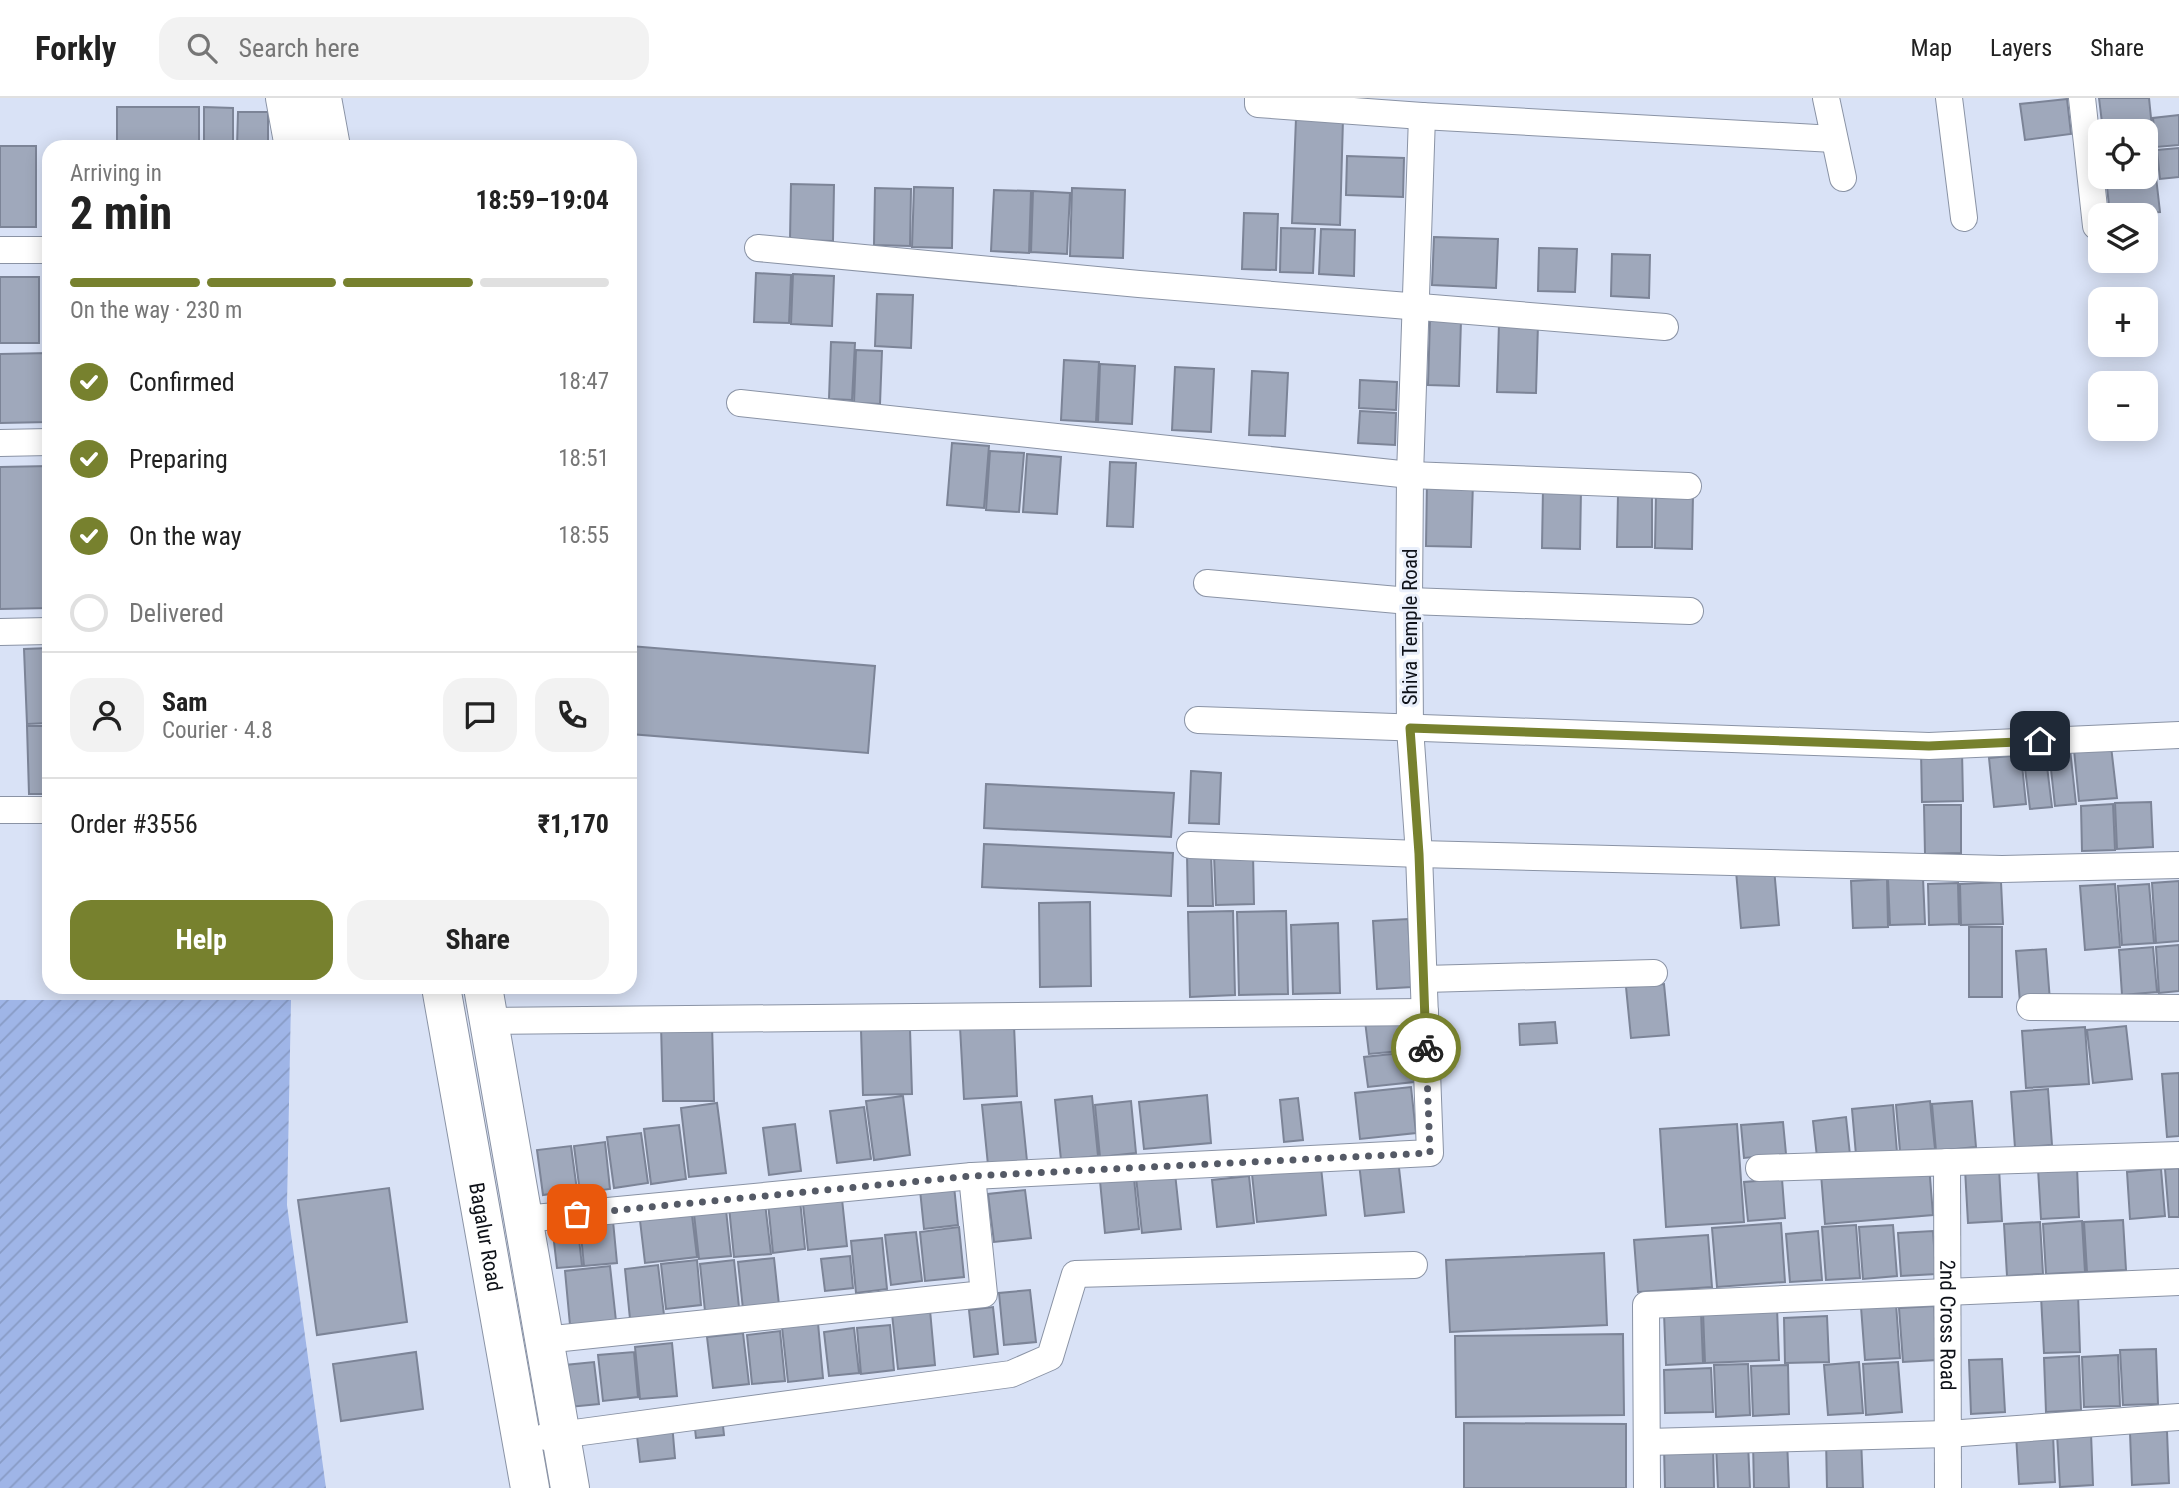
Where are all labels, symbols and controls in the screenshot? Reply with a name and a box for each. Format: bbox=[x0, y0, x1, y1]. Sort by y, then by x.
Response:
search box bbox=[159, 17, 649, 80]
text: Forkly bbox=[35, 29, 117, 68]
icon: search bbox=[183, 29, 221, 67]
text: Search here bbox=[239, 33, 359, 63]
text: Map bbox=[1911, 34, 1952, 62]
text: Layers bbox=[1990, 34, 2052, 62]
text: Share bbox=[2090, 34, 2144, 62]
map controls bbox=[2088, 119, 2158, 441]
button: locate bbox=[2088, 119, 2158, 189]
text: Arriving in bbox=[70, 160, 162, 187]
text: 18:59–19:04 bbox=[475, 185, 609, 215]
text: 2 min bbox=[70, 186, 172, 240]
button: layers bbox=[2088, 203, 2158, 273]
button: + bbox=[2088, 287, 2158, 357]
text: On the way · 230 m bbox=[70, 297, 242, 324]
icon: check bbox=[70, 363, 108, 401]
text: Confirmed bbox=[129, 367, 235, 397]
text: 18:47 bbox=[558, 368, 609, 395]
button: − bbox=[2088, 371, 2158, 441]
icon: check bbox=[70, 440, 108, 478]
text: Preparing bbox=[129, 444, 228, 474]
text: 18:51 bbox=[558, 445, 609, 472]
icon: check bbox=[70, 517, 108, 555]
text: On the way bbox=[129, 521, 242, 551]
text: 18:55 bbox=[558, 522, 609, 549]
street label: Shiva Temple Road bbox=[1398, 549, 1422, 705]
text: Delivered bbox=[129, 598, 224, 628]
button: person bbox=[70, 678, 144, 752]
button: chat bbox=[443, 678, 517, 752]
button: phone bbox=[535, 678, 609, 752]
text: Sam bbox=[162, 687, 208, 717]
pin bbox=[2010, 711, 2070, 771]
text: Courier · 4.8 bbox=[162, 717, 273, 744]
icon: home bbox=[2021, 722, 2059, 760]
text: Order #3556 bbox=[70, 809, 198, 839]
text: ₹1,170 bbox=[538, 809, 609, 839]
button: Help bbox=[70, 900, 333, 980]
button: Share bbox=[347, 900, 609, 980]
courier bbox=[1391, 1013, 1461, 1083]
icon: bike bbox=[1407, 1029, 1445, 1067]
street label: Bagalur Road bbox=[464, 1181, 507, 1294]
pin bbox=[547, 1184, 607, 1244]
icon: bag bbox=[558, 1195, 596, 1233]
street label: 2nd Cross Road bbox=[1935, 1260, 1960, 1390]

